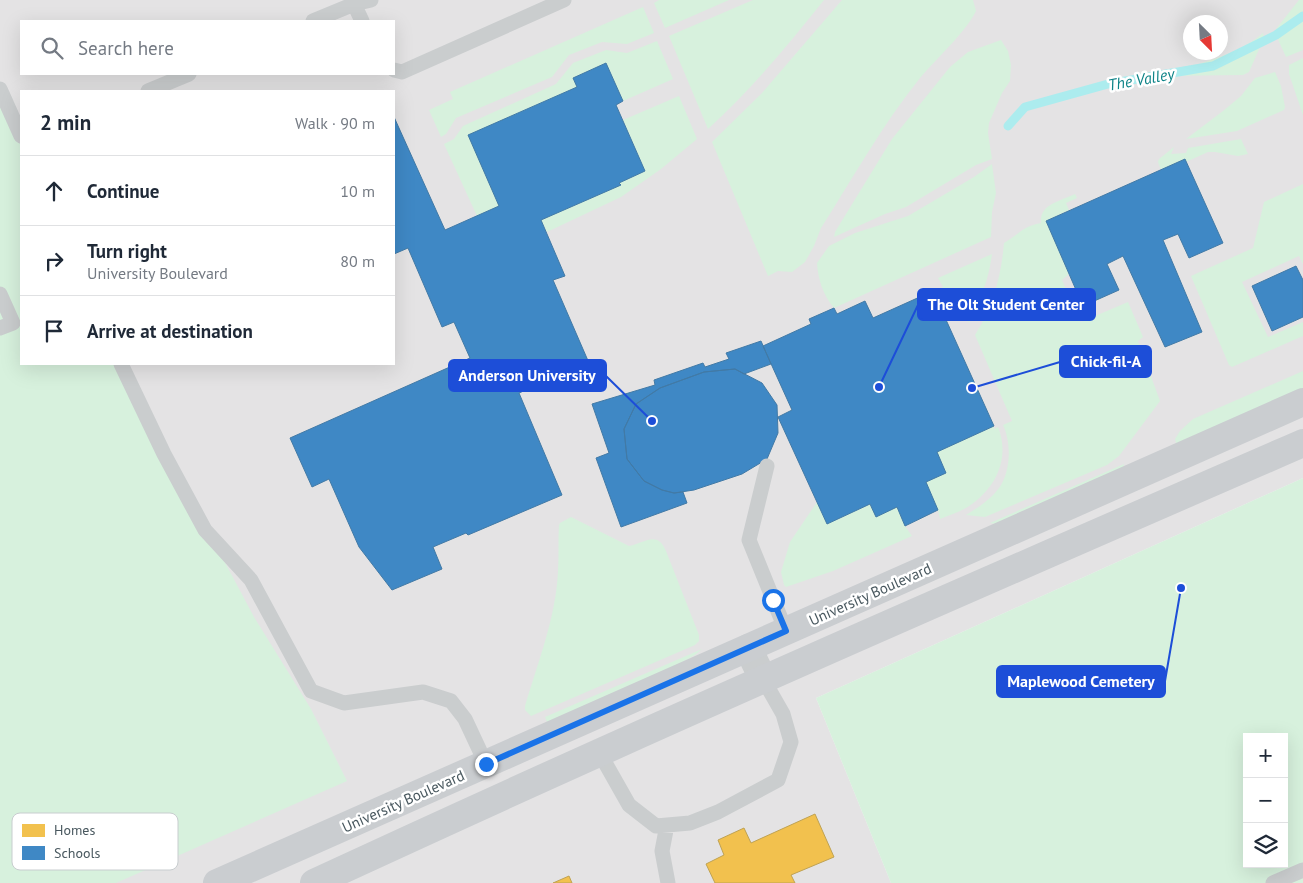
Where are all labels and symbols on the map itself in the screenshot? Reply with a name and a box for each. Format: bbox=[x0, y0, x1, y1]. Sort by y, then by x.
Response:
north arrow bbox=[1183, 15, 1228, 60]
water label: The Valley bbox=[1106, 63, 1177, 95]
callout: The Olt Student Center bbox=[918, 289, 1095, 320]
text: The Olt Student Center bbox=[928, 294, 1085, 314]
callout: Chick-fil-A bbox=[1060, 346, 1151, 377]
text: Chick-fil-A bbox=[1071, 351, 1142, 371]
callout: Anderson University bbox=[449, 360, 606, 391]
text: Anderson University bbox=[458, 365, 596, 385]
street label: University Boulevard bbox=[806, 558, 934, 630]
route start bbox=[762, 589, 785, 612]
callout: Maplewood Cemetery bbox=[997, 666, 1165, 697]
text: Maplewood Cemetery bbox=[1007, 671, 1155, 691]
route end bbox=[475, 753, 498, 776]
street label: University Boulevard bbox=[339, 765, 467, 837]
legend bbox=[12, 813, 178, 870]
text: Homes bbox=[54, 821, 95, 839]
text: Schools bbox=[54, 844, 101, 862]

